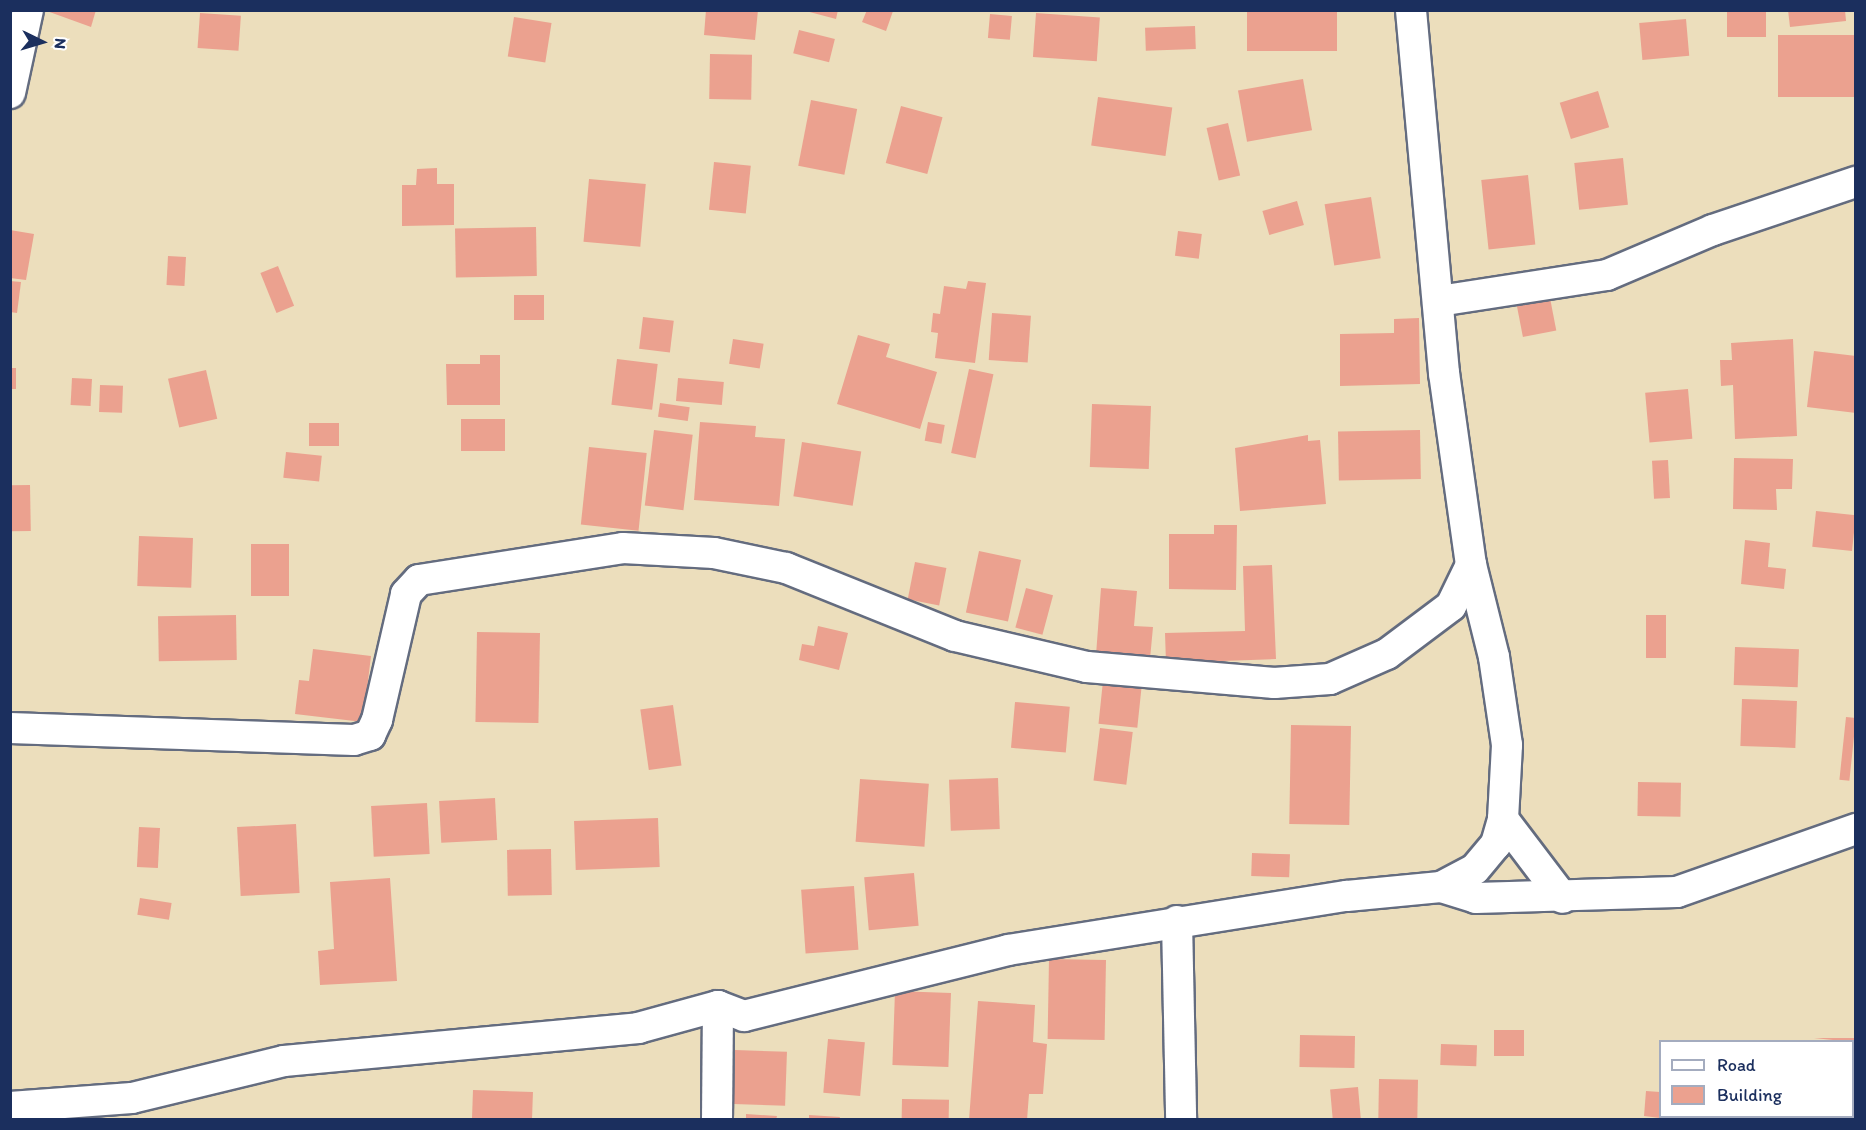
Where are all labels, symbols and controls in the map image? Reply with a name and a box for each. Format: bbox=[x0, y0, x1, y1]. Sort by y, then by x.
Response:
north arrow bbox=[12, 12, 72, 72]
text: N bbox=[50, 37, 70, 50]
legend bbox=[1659, 1040, 1854, 1118]
text: Road bbox=[1717, 1054, 1756, 1076]
text: Building bbox=[1717, 1084, 1782, 1106]

